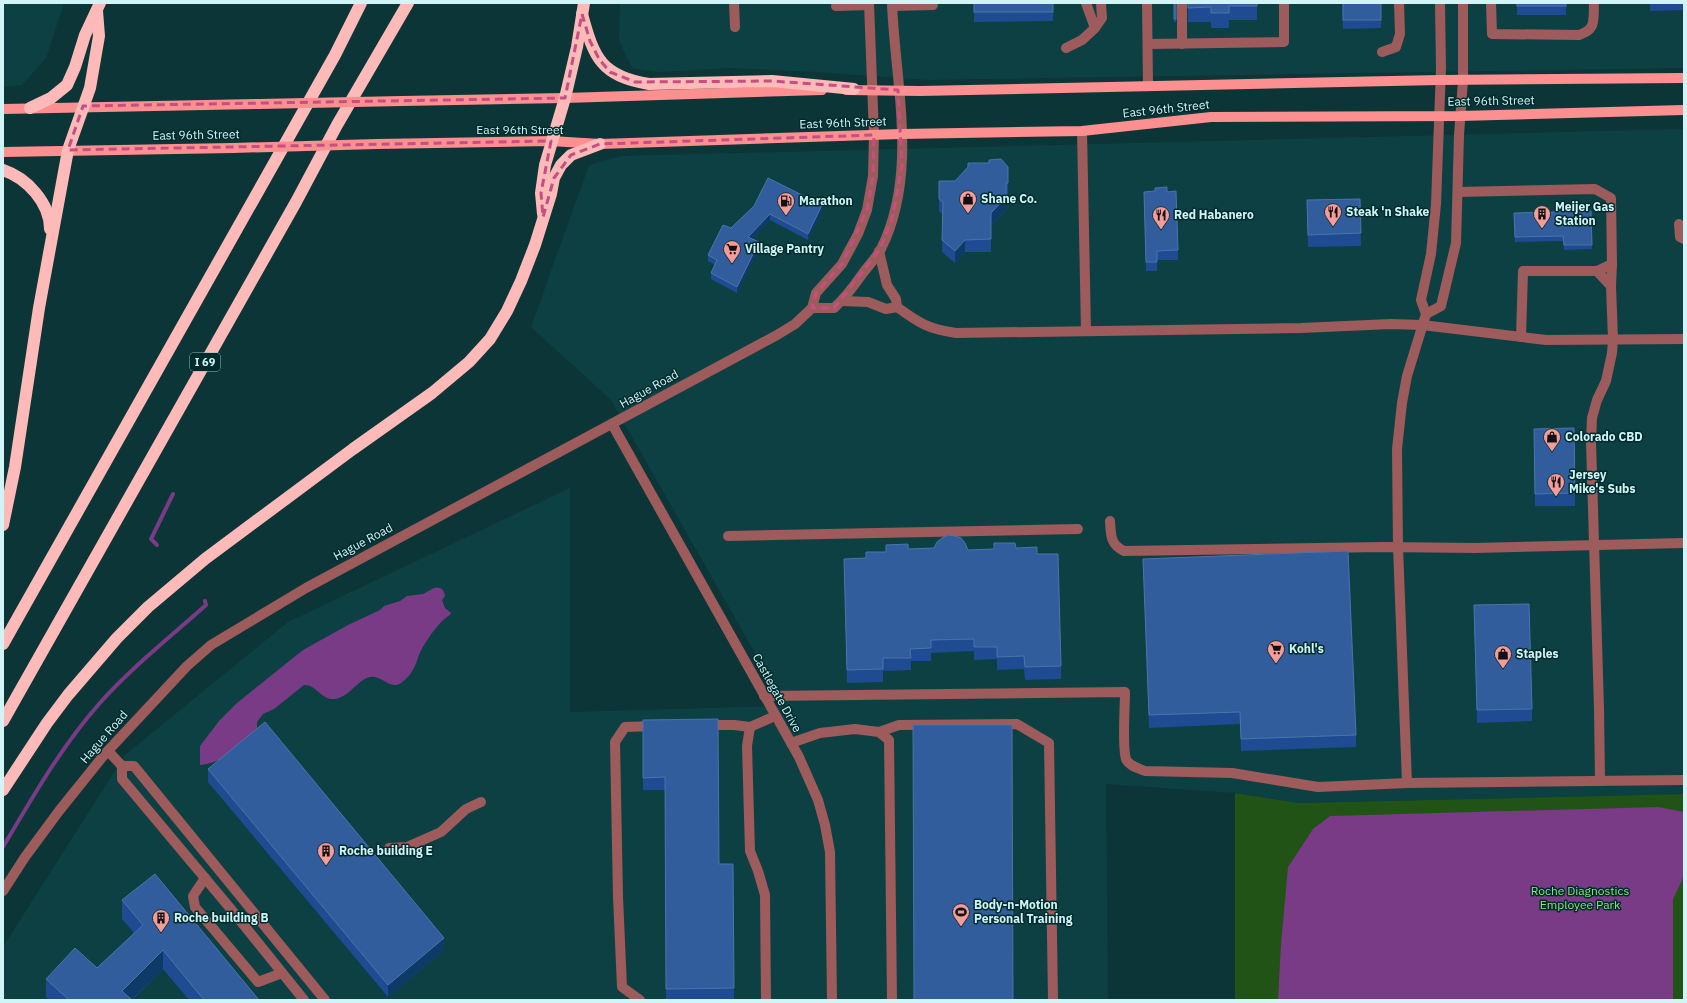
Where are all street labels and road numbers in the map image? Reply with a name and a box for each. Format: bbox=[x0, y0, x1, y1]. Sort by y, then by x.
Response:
street label: East 96th Street bbox=[1447, 92, 1535, 109]
street label: East 96th Street bbox=[1122, 96, 1210, 121]
street label: East 96th Street bbox=[799, 113, 887, 132]
street label: East 96th Street bbox=[476, 122, 564, 137]
street label: East 96th Street bbox=[152, 126, 240, 143]
road number: I 69 bbox=[190, 353, 220, 371]
street label: Hague Road bbox=[617, 366, 681, 411]
street label: Hague Road bbox=[331, 520, 395, 563]
street label: Castlegate Drive bbox=[750, 651, 805, 735]
street label: Hague Road bbox=[77, 707, 131, 766]

